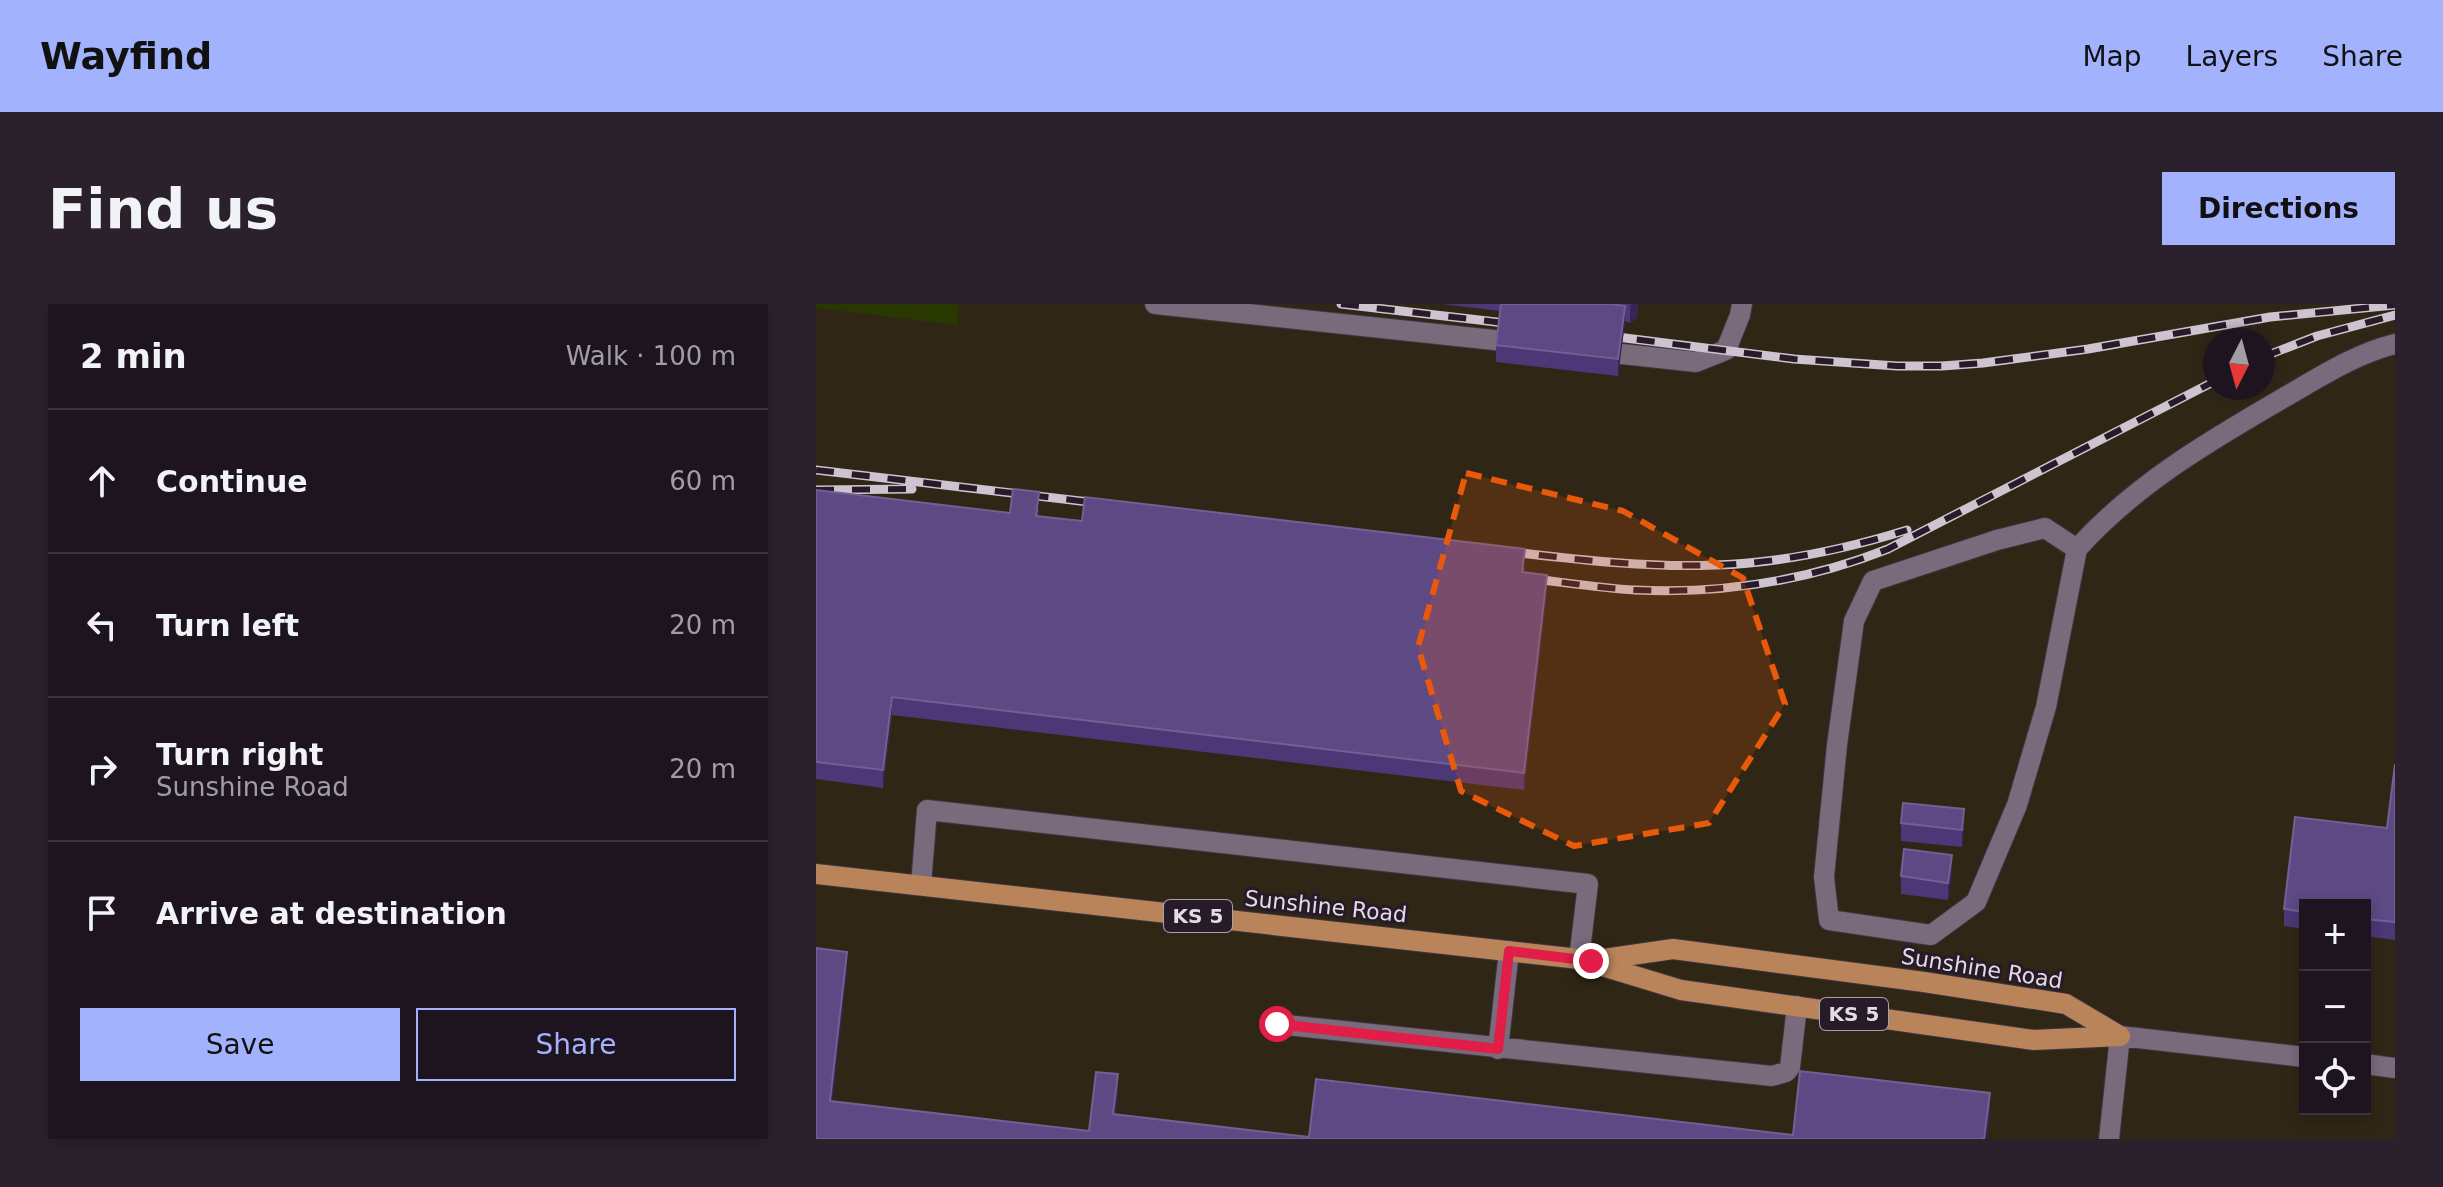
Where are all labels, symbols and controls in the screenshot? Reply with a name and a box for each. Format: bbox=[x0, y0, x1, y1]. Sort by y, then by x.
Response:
text: Wayfind bbox=[40, 34, 212, 78]
text: Map bbox=[2082, 40, 2142, 73]
text: Layers bbox=[2186, 40, 2278, 73]
text: Share bbox=[2322, 40, 2403, 73]
button: Directions bbox=[2162, 172, 2395, 245]
text: Find us bbox=[48, 176, 278, 241]
north arrow bbox=[2203, 328, 2275, 400]
text: 2 min bbox=[80, 336, 187, 376]
text: Walk · 100 m bbox=[566, 341, 736, 371]
icon: ahead bbox=[80, 459, 124, 503]
text: Continue bbox=[156, 464, 308, 499]
text: 60 m bbox=[669, 466, 736, 496]
icon: left bbox=[80, 603, 124, 647]
text: Turn left bbox=[156, 608, 299, 643]
text: 20 m bbox=[669, 610, 736, 640]
text: Turn right bbox=[156, 737, 323, 772]
icon: right bbox=[80, 747, 124, 791]
text: 20 m bbox=[669, 754, 736, 784]
text: Sunshine Road bbox=[156, 772, 349, 802]
street label: Sunshine Road bbox=[1244, 886, 1408, 927]
icon: arrive bbox=[80, 891, 124, 935]
text: Arrive at destination bbox=[156, 896, 507, 931]
map controls bbox=[2299, 899, 2371, 1115]
button: + bbox=[2299, 899, 2371, 971]
road number: KS 5 bbox=[1164, 900, 1232, 932]
route end bbox=[1573, 943, 1609, 979]
street label: Sunshine Road bbox=[1899, 943, 2064, 994]
button: − bbox=[2299, 971, 2371, 1043]
road number: KS 5 bbox=[1820, 998, 1888, 1030]
route start bbox=[1259, 1006, 1295, 1042]
button: Save bbox=[80, 1008, 400, 1081]
button: Share bbox=[416, 1008, 736, 1081]
button: locate bbox=[2299, 1043, 2371, 1115]

